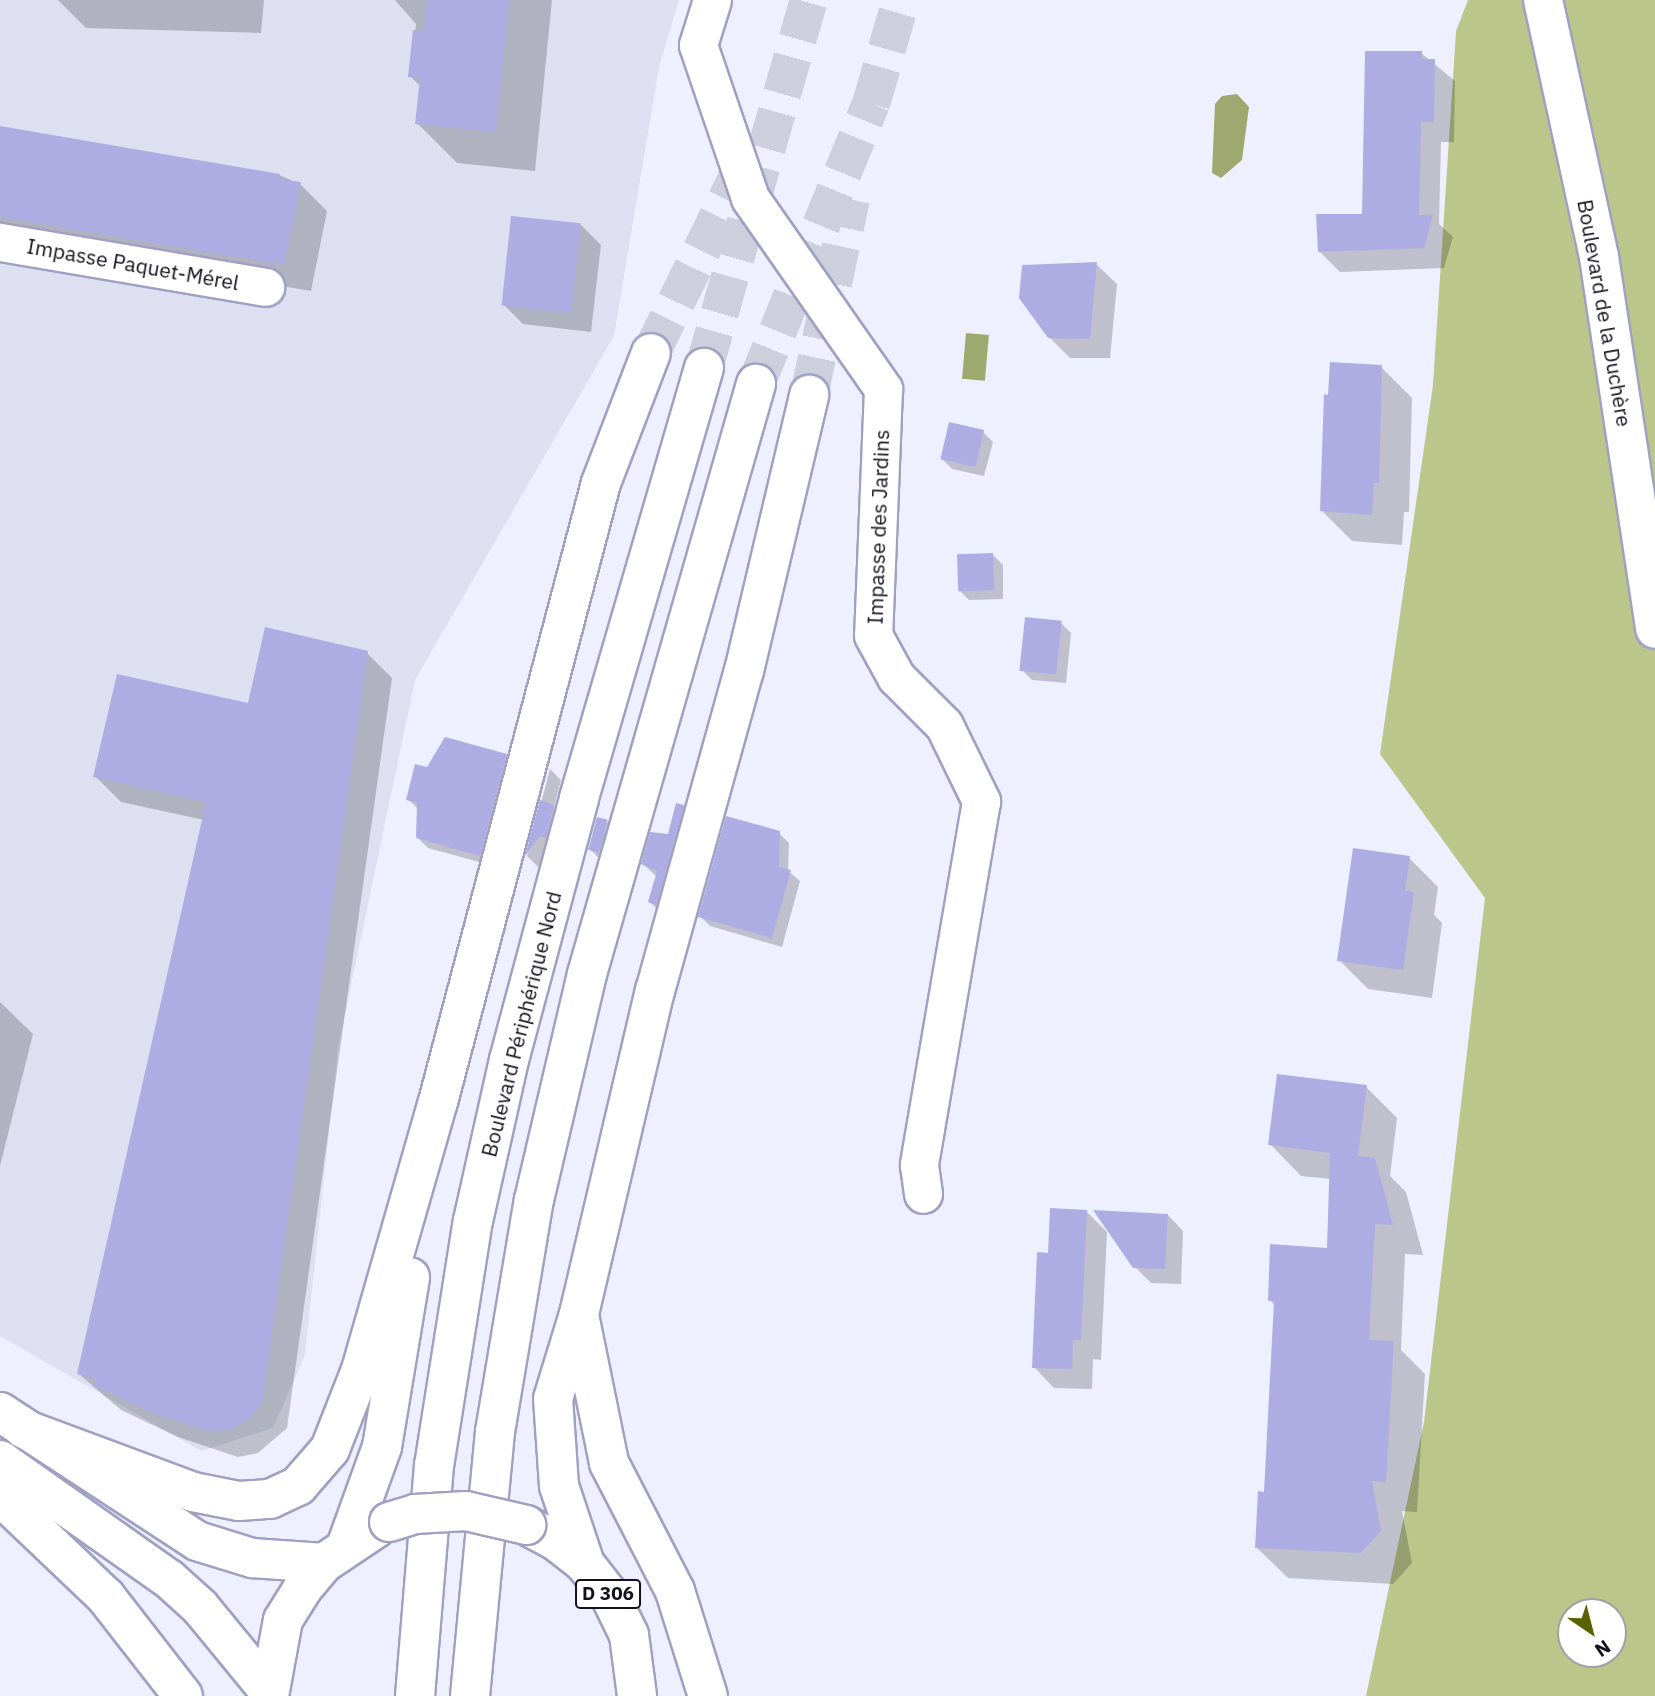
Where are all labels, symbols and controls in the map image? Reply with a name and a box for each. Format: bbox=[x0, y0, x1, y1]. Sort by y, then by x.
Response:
street label: Boulevard de la Duchère bbox=[1573, 197, 1637, 429]
street label: Impasse Paquet-Mérel bbox=[25, 233, 241, 295]
street label: Impasse des Jardins bbox=[862, 429, 894, 625]
street label: Boulevard Périphérique Nord bbox=[476, 889, 566, 1159]
road number: D 306 bbox=[575, 1578, 641, 1610]
north arrow bbox=[1557, 1598, 1627, 1668]
text: N bbox=[1590, 1635, 1615, 1662]

